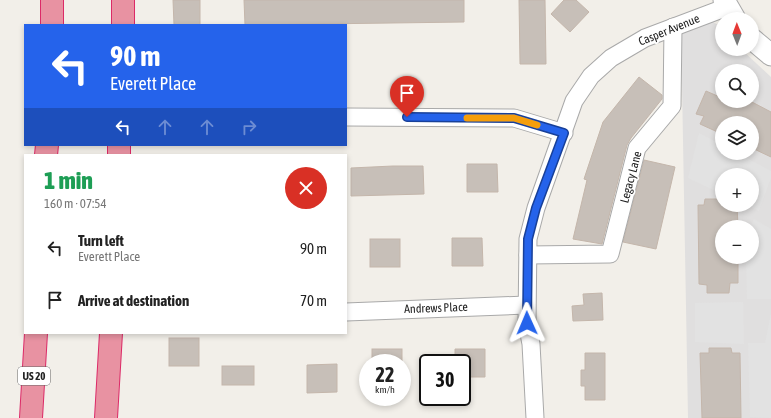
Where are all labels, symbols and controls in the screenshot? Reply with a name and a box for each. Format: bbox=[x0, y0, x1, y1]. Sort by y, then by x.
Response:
street label: Casper Avenue bbox=[636, 11, 702, 49]
north arrow bbox=[715, 12, 759, 56]
map controls bbox=[715, 12, 759, 264]
icon: left bbox=[44, 40, 96, 92]
text: 90 m bbox=[110, 40, 160, 72]
button: search bbox=[715, 64, 759, 108]
text: Everett Place bbox=[110, 73, 196, 94]
pin bbox=[390, 76, 424, 117]
icon: arrive bbox=[396, 82, 418, 104]
icon: left bbox=[112, 116, 134, 138]
icon: ahead bbox=[154, 116, 176, 138]
icon: ahead bbox=[196, 116, 218, 138]
icon: right bbox=[238, 116, 260, 138]
button: layers bbox=[715, 116, 759, 160]
street label: Legacy Lane bbox=[617, 150, 645, 204]
text: 1 min bbox=[44, 167, 93, 194]
button: close bbox=[285, 167, 327, 209]
button: + bbox=[715, 168, 759, 212]
text: 160 m · 07:54 bbox=[44, 196, 107, 211]
button: − bbox=[715, 220, 759, 264]
text: Turn left bbox=[78, 232, 124, 249]
icon: left bbox=[44, 237, 66, 259]
text: 90 m bbox=[300, 240, 327, 257]
text: Everett Place bbox=[78, 249, 140, 264]
icon: arrive bbox=[44, 289, 66, 311]
text: Arrive at destination bbox=[78, 292, 189, 309]
text: 70 m bbox=[300, 292, 327, 309]
street label: Andrews Place bbox=[404, 300, 468, 316]
position arrow bbox=[506, 302, 548, 344]
speed limit sign: 30 bbox=[419, 354, 471, 406]
text: 22 bbox=[376, 363, 394, 386]
road number: US 20 bbox=[18, 367, 50, 385]
text: km/h bbox=[375, 384, 395, 395]

